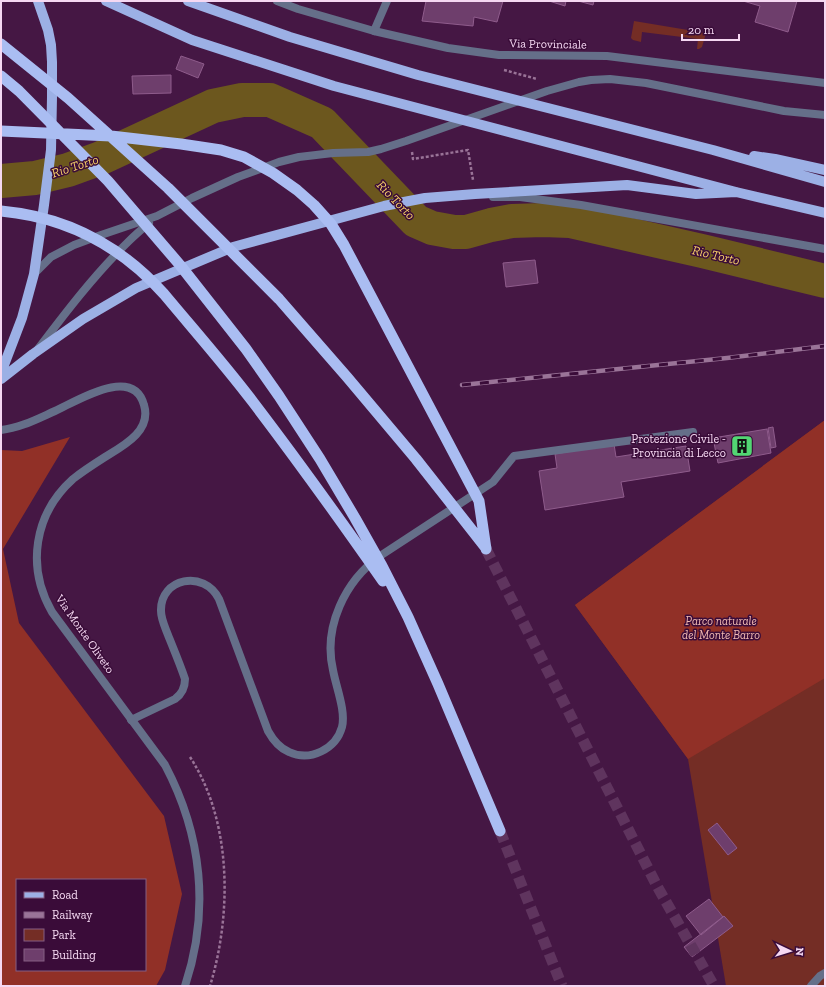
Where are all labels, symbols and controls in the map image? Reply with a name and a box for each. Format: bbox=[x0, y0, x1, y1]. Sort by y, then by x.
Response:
scale bar bbox=[682, 16, 739, 42]
text: 20 m bbox=[688, 23, 715, 37]
street label: Via Provinciale bbox=[508, 36, 587, 52]
water label: Rio Torto bbox=[50, 151, 100, 181]
water label: Rio Torto bbox=[374, 177, 418, 223]
water label: Rio Torto bbox=[691, 242, 741, 268]
place label: Protezione Civile - Provincia di Lecco bbox=[631, 432, 726, 460]
building icon: Protezione Civile - Provincia di Lecco bbox=[729, 433, 755, 459]
street label: Via Monte Oliveto bbox=[52, 591, 117, 676]
park label: Parco naturale del Monte Barro bbox=[682, 614, 760, 642]
legend bbox=[16, 879, 146, 971]
text: Road bbox=[52, 888, 78, 902]
text: Railway bbox=[52, 908, 93, 922]
text: Park bbox=[52, 928, 77, 942]
north arrow bbox=[770, 931, 810, 971]
text: N bbox=[793, 947, 806, 957]
text: Building bbox=[52, 948, 96, 962]

